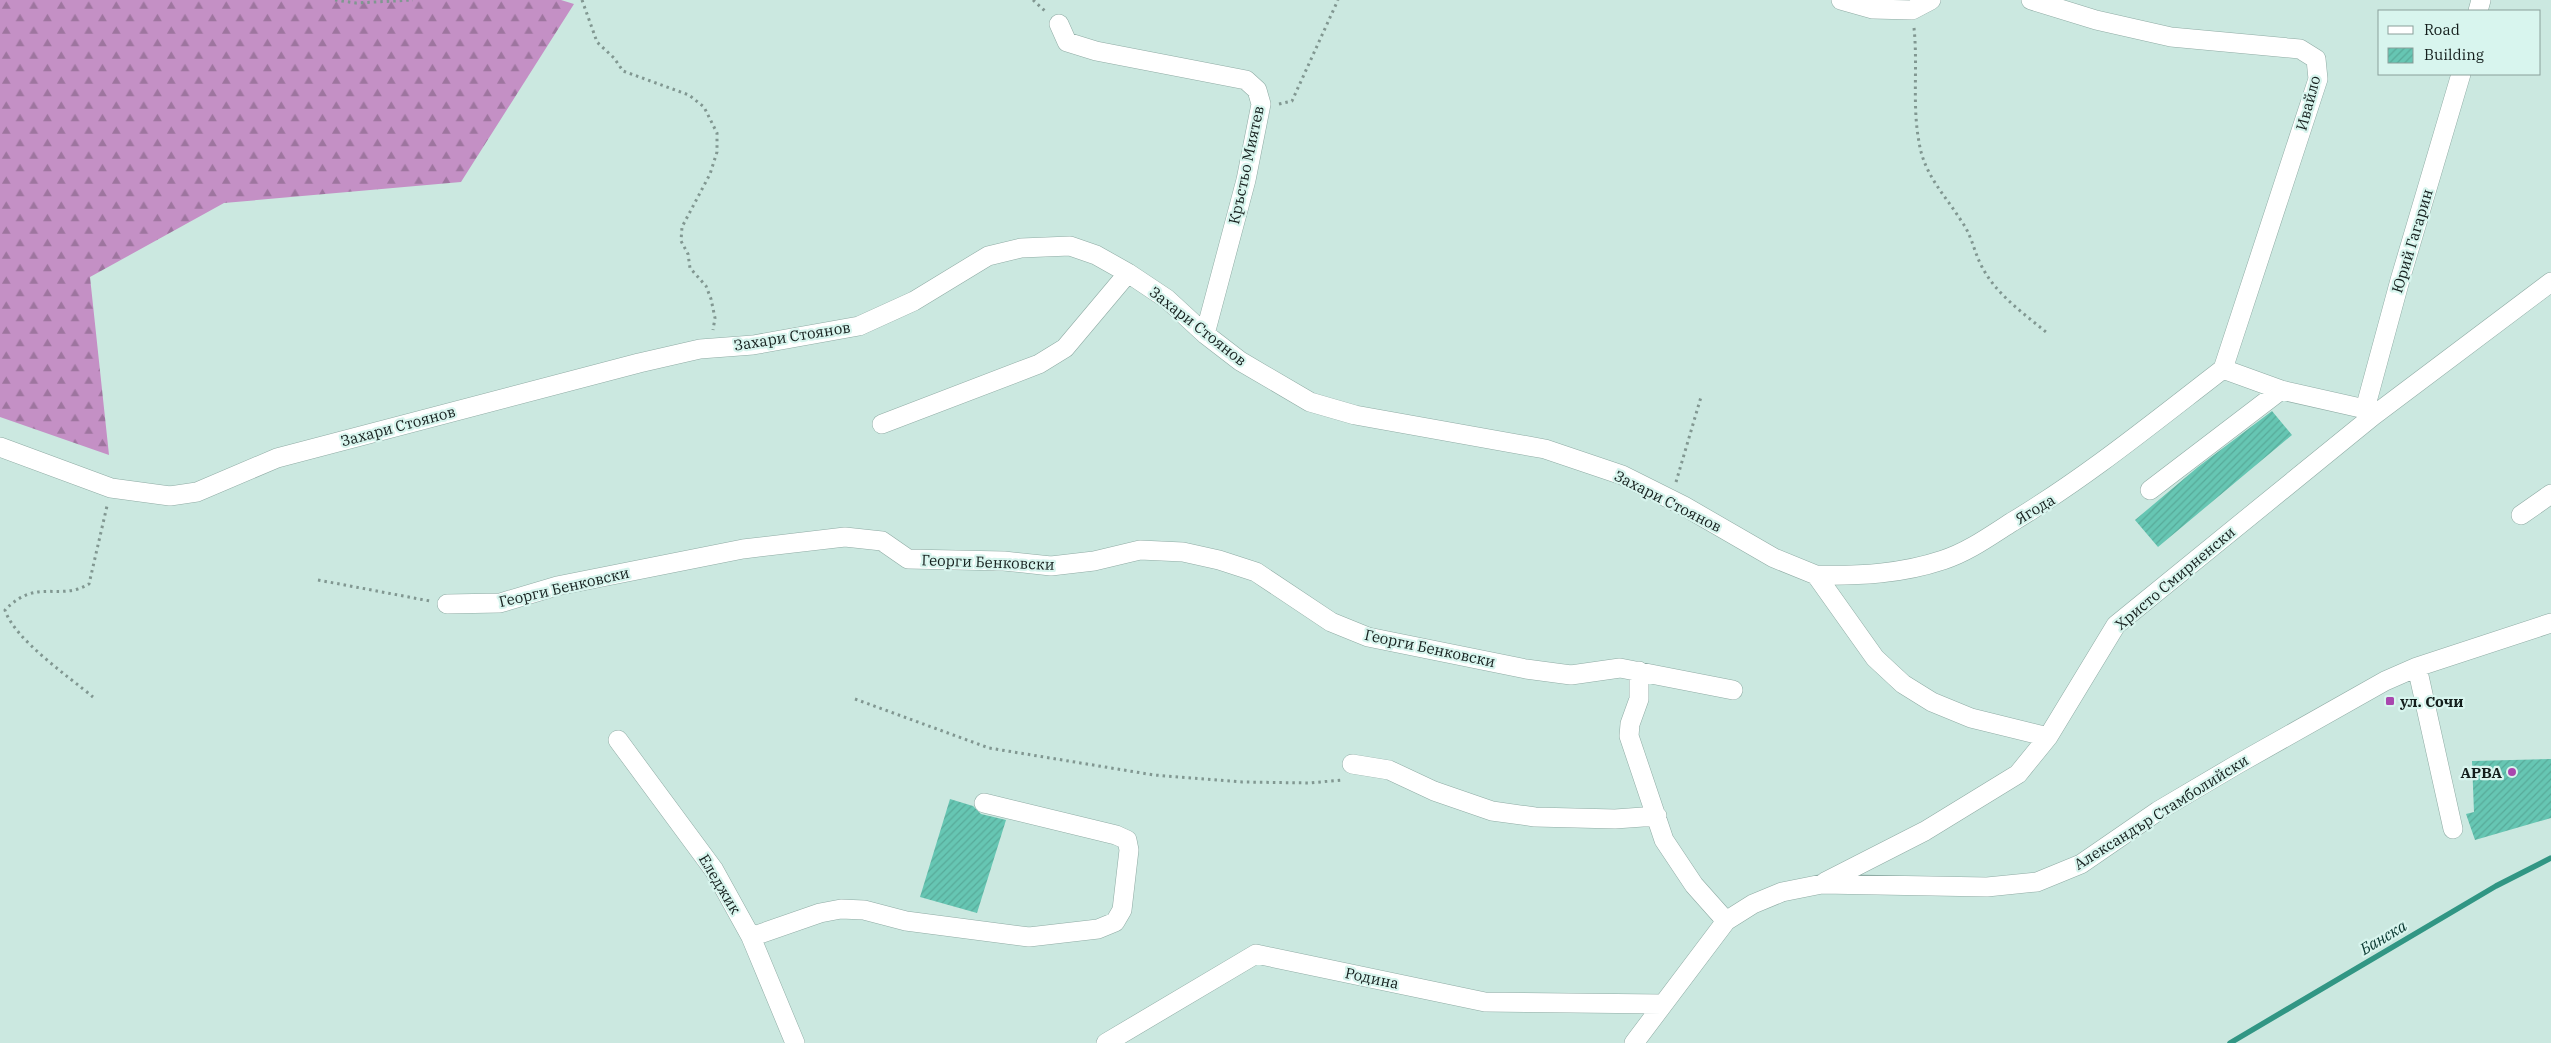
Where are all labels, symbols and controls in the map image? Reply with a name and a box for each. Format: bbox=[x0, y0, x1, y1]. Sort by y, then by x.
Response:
legend bbox=[2378, 10, 2541, 75]
text: Road bbox=[2424, 20, 2460, 39]
text: Building bbox=[2424, 45, 2484, 64]
street label: Ивайло bbox=[2292, 74, 2324, 132]
street label: Кръстьо Миятев bbox=[1224, 104, 1268, 226]
street label: Юрий Гагарин bbox=[2387, 187, 2437, 295]
street label: Захари Стоянов bbox=[1146, 282, 1250, 370]
street label: Захари Стоянов bbox=[732, 317, 852, 355]
street label: Захари Стоянов bbox=[339, 402, 457, 450]
street label: Захари Стоянов bbox=[1611, 466, 1725, 536]
street label: Ягода bbox=[2012, 490, 2058, 528]
street label: Христо Смирненски bbox=[2111, 522, 2239, 634]
street label: Георги Бенковски bbox=[921, 550, 1055, 574]
street label: Георги Бенковски bbox=[497, 563, 631, 611]
street label: Георги Бенковски bbox=[1363, 625, 1497, 671]
place label: ул. Сочи bbox=[2399, 692, 2464, 711]
marker: ул. Сочи bbox=[2384, 695, 2396, 707]
street label: Александър Стамболийски bbox=[2070, 750, 2252, 874]
place label: АРВА bbox=[2460, 763, 2503, 782]
marker: АРВА bbox=[2506, 766, 2518, 778]
street label: Еледжик bbox=[695, 851, 745, 918]
water label: Банска bbox=[2355, 915, 2410, 959]
street label: Родина bbox=[1343, 963, 1401, 993]

